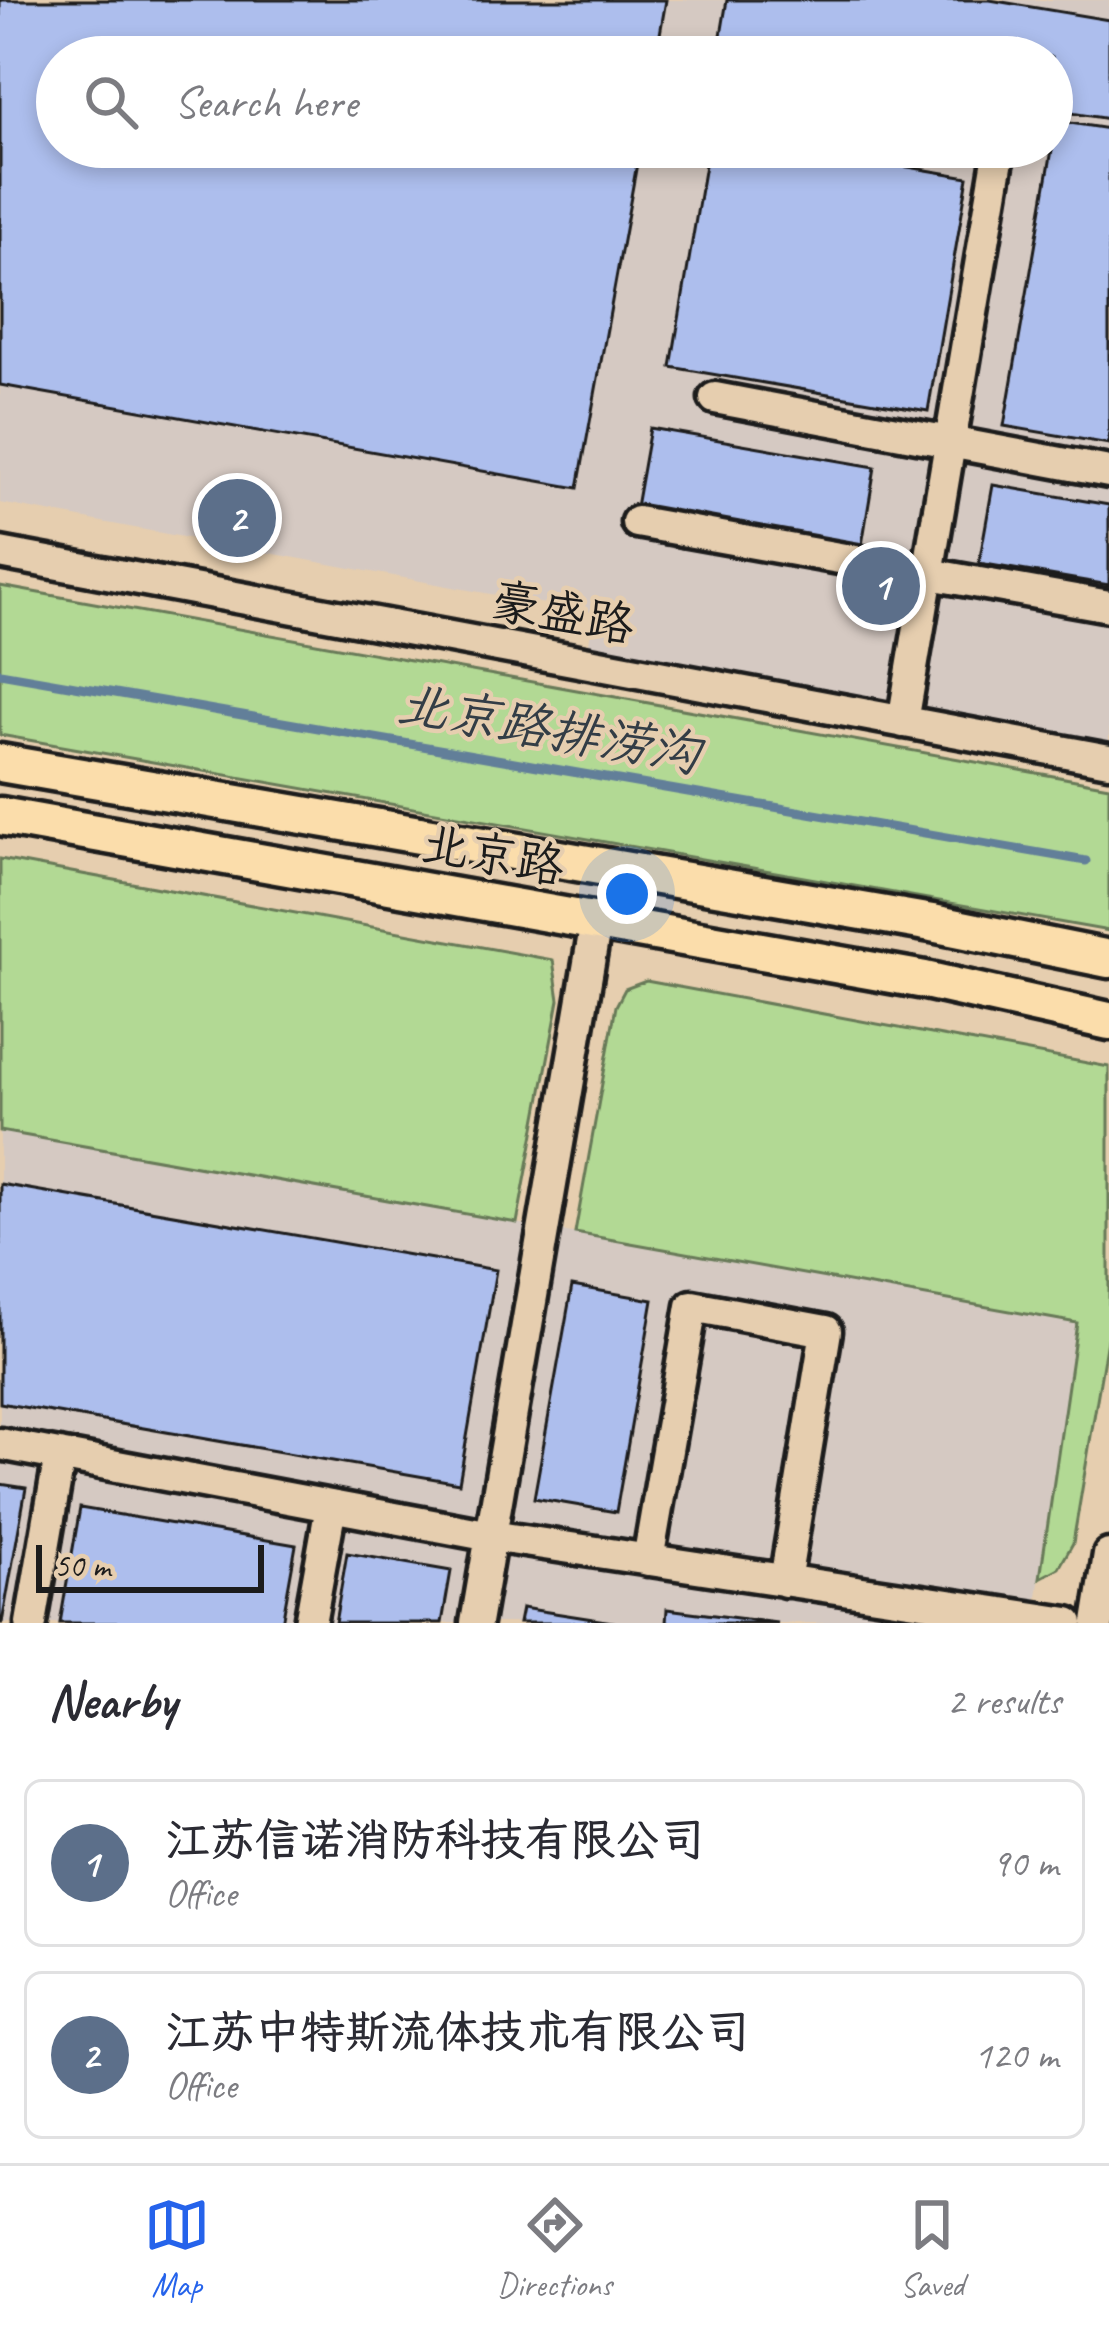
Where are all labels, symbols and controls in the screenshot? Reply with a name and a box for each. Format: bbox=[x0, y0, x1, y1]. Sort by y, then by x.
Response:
search box bbox=[36, 36, 1073, 168]
icon: search bbox=[78, 69, 144, 135]
text: Search here bbox=[174, 74, 357, 131]
pin: 2 bbox=[198, 473, 276, 563]
pin: 1 bbox=[842, 541, 920, 631]
street label: 豪盛路 bbox=[487, 570, 639, 656]
water label: 北京路排涝沟 bbox=[393, 671, 709, 788]
street label: 北京路 bbox=[417, 813, 569, 897]
your location bbox=[597, 864, 657, 924]
scale bar bbox=[36, 1539, 264, 1592]
text: 50 m bbox=[54, 1545, 110, 1587]
text: Nearby bbox=[48, 1669, 176, 1733]
text: 2 results bbox=[947, 1677, 1061, 1726]
text: 江苏信诺消防科技有限公司 bbox=[165, 1812, 705, 1869]
text: 1 bbox=[81, 1839, 99, 1888]
text: 90 m bbox=[992, 1839, 1058, 1888]
text: Office bbox=[165, 1869, 236, 1918]
text: 江苏中特斯流体技术有限公司 bbox=[165, 2004, 750, 2061]
text: 2 bbox=[81, 2031, 99, 2080]
text: 120 m bbox=[974, 2031, 1058, 2080]
text: Office bbox=[165, 2061, 236, 2110]
tab: Map bbox=[144, 2192, 210, 2306]
tab: Directions bbox=[497, 2192, 612, 2306]
tab: Saved bbox=[899, 2192, 965, 2306]

